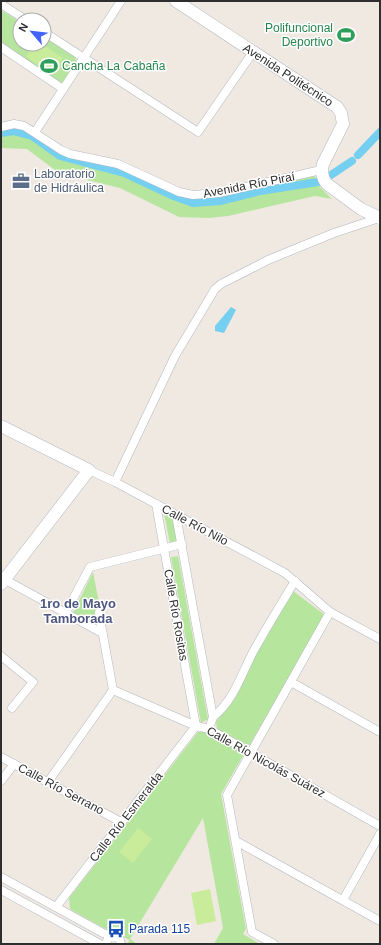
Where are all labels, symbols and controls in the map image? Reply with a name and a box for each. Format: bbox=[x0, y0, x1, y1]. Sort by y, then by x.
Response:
north arrow bbox=[12, 12, 52, 52]
text: N bbox=[16, 21, 30, 34]
place label: Polifuncional Deportivo bbox=[265, 21, 333, 49]
sports icon: Polifuncional Deportivo bbox=[336, 25, 356, 45]
street label: Avenida Politécnico bbox=[240, 41, 336, 110]
sports icon: Cancha La Cabaña bbox=[39, 56, 59, 76]
place label: Cancha La Cabaña bbox=[62, 59, 166, 73]
place label: Laboratorio de Hidráulica bbox=[34, 167, 104, 195]
street label: Avenida Río Piraí bbox=[202, 169, 297, 201]
office icon: Laboratorio de Hidráulica bbox=[11, 171, 31, 191]
street label: Calle Río Nilo bbox=[159, 502, 231, 549]
street label: Calle Río Rositas bbox=[161, 568, 191, 662]
district label: 1ro de Mayo Tamborada bbox=[40, 596, 116, 626]
street label: Calle Río Nicolás Suárez bbox=[204, 724, 328, 800]
street label: Calle Río Serrano bbox=[16, 760, 107, 818]
street label: Calle Río Esmeralda bbox=[87, 769, 166, 865]
bus stop icon: Parada 115 bbox=[106, 919, 126, 939]
place label: Parada 115 bbox=[129, 922, 190, 936]

